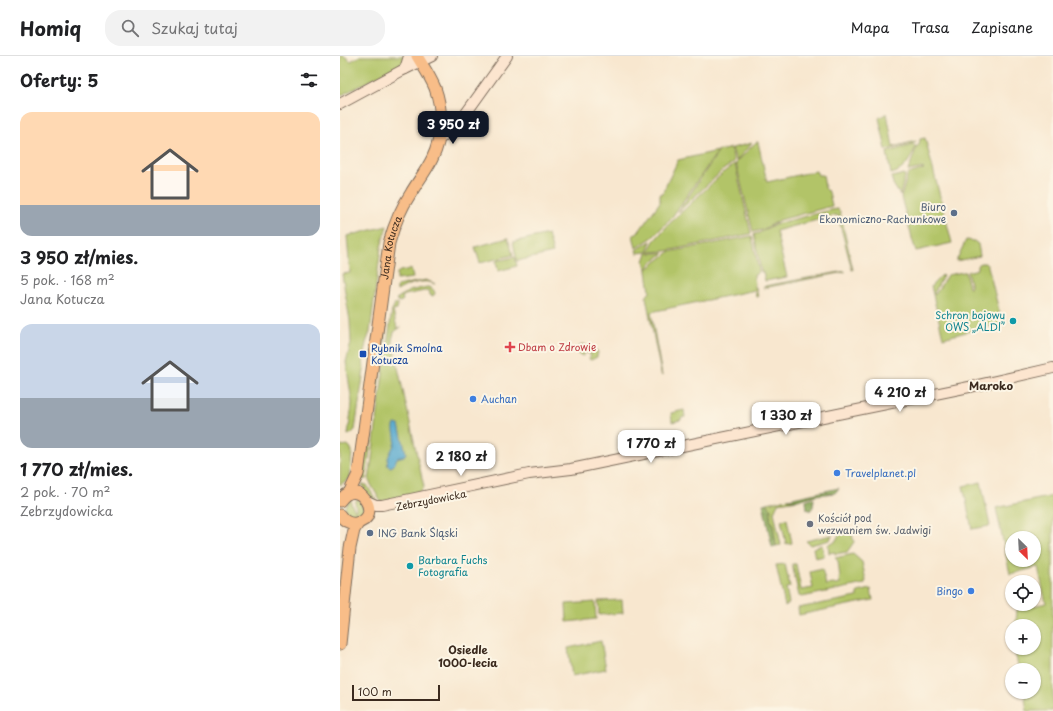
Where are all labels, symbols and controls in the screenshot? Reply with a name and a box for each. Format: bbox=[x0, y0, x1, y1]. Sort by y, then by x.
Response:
search box bbox=[105, 10, 385, 46]
text: Homiq bbox=[20, 14, 81, 42]
text: Szukaj tutaj bbox=[151, 16, 238, 39]
icon: search bbox=[119, 17, 141, 39]
text: Mapa bbox=[851, 17, 889, 38]
text: Trasa bbox=[911, 17, 949, 38]
text: Zapisane bbox=[971, 17, 1033, 38]
text: Oferty: 5 bbox=[20, 67, 99, 93]
icon: filters bbox=[298, 69, 320, 91]
pin: 3 950 zł bbox=[412, 111, 494, 145]
text: 3 950 zł bbox=[427, 114, 479, 133]
icon: home bbox=[134, 138, 206, 210]
place label: Biuro Ekonomiczno-Rachunkowe bbox=[819, 199, 946, 226]
marker: Biuro Ekonomiczno-Rachunkowe bbox=[949, 208, 959, 218]
street label: Jana Kotucza bbox=[376, 212, 405, 280]
text: 3 950 zł/mies. bbox=[20, 244, 138, 270]
text: 5 pok. · 168 m² bbox=[20, 270, 115, 289]
text: Jana Kotucza bbox=[20, 289, 105, 308]
place label: Schron bojowy OWS „ALDI” bbox=[935, 307, 1005, 334]
marker: Schron bojowy OWS „ALDI” bbox=[1008, 316, 1018, 326]
place label: Dbam o Zdrowie bbox=[518, 339, 596, 354]
place label: Rybnik Smolna Kotucza bbox=[371, 340, 443, 367]
marker: Dbam o Zdrowie bbox=[505, 342, 515, 352]
marker: Rybnik Smolna Kotucza bbox=[358, 349, 368, 359]
icon: home bbox=[134, 350, 206, 422]
district label: Maroko bbox=[969, 377, 1013, 394]
pin: 4 210 zł bbox=[859, 379, 941, 413]
text: 4 210 zł bbox=[874, 382, 926, 401]
place label: Auchan bbox=[481, 391, 517, 406]
marker: Auchan bbox=[468, 394, 478, 404]
pin: 1 330 zł bbox=[745, 402, 827, 436]
text: 1 330 zł bbox=[761, 405, 811, 424]
pin: 1 770 zł bbox=[610, 430, 692, 464]
text: 1 770 zł bbox=[627, 433, 675, 452]
pin: 2 180 zł bbox=[420, 443, 502, 477]
text: 2 180 zł bbox=[435, 446, 487, 465]
text: 1 770 zł/mies. bbox=[20, 456, 133, 482]
place label: Travelplanet.pl bbox=[845, 465, 916, 480]
marker: Travelplanet.pl bbox=[832, 468, 842, 478]
text: 2 pok. · 70 m² bbox=[20, 482, 110, 501]
street label: Zebrzydowicka bbox=[394, 485, 468, 515]
text: Zebrzydowicka bbox=[20, 501, 113, 520]
place label: Kościół pod wezwaniem św. Jadwigi bbox=[818, 510, 931, 537]
marker: Kościół pod wezwaniem św. Jadwigi bbox=[805, 519, 815, 529]
place label: ING Bank Śląski bbox=[378, 525, 458, 540]
marker: ING Bank Śląski bbox=[365, 528, 375, 538]
north arrow bbox=[1005, 531, 1041, 567]
map controls bbox=[1005, 531, 1041, 699]
place label: Barbara Fuchs Fotografia bbox=[418, 552, 488, 579]
marker: Barbara Fuchs Fotografia bbox=[405, 561, 415, 571]
button: locate bbox=[1005, 575, 1041, 611]
place label: Bingo bbox=[936, 583, 963, 598]
marker: Bingo bbox=[966, 586, 976, 596]
button: + bbox=[1005, 619, 1041, 655]
district label: Osiedle 1000-lecia bbox=[438, 641, 498, 671]
button: − bbox=[1005, 663, 1041, 699]
scale bar bbox=[352, 683, 440, 702]
text: 100 m bbox=[358, 683, 392, 700]

